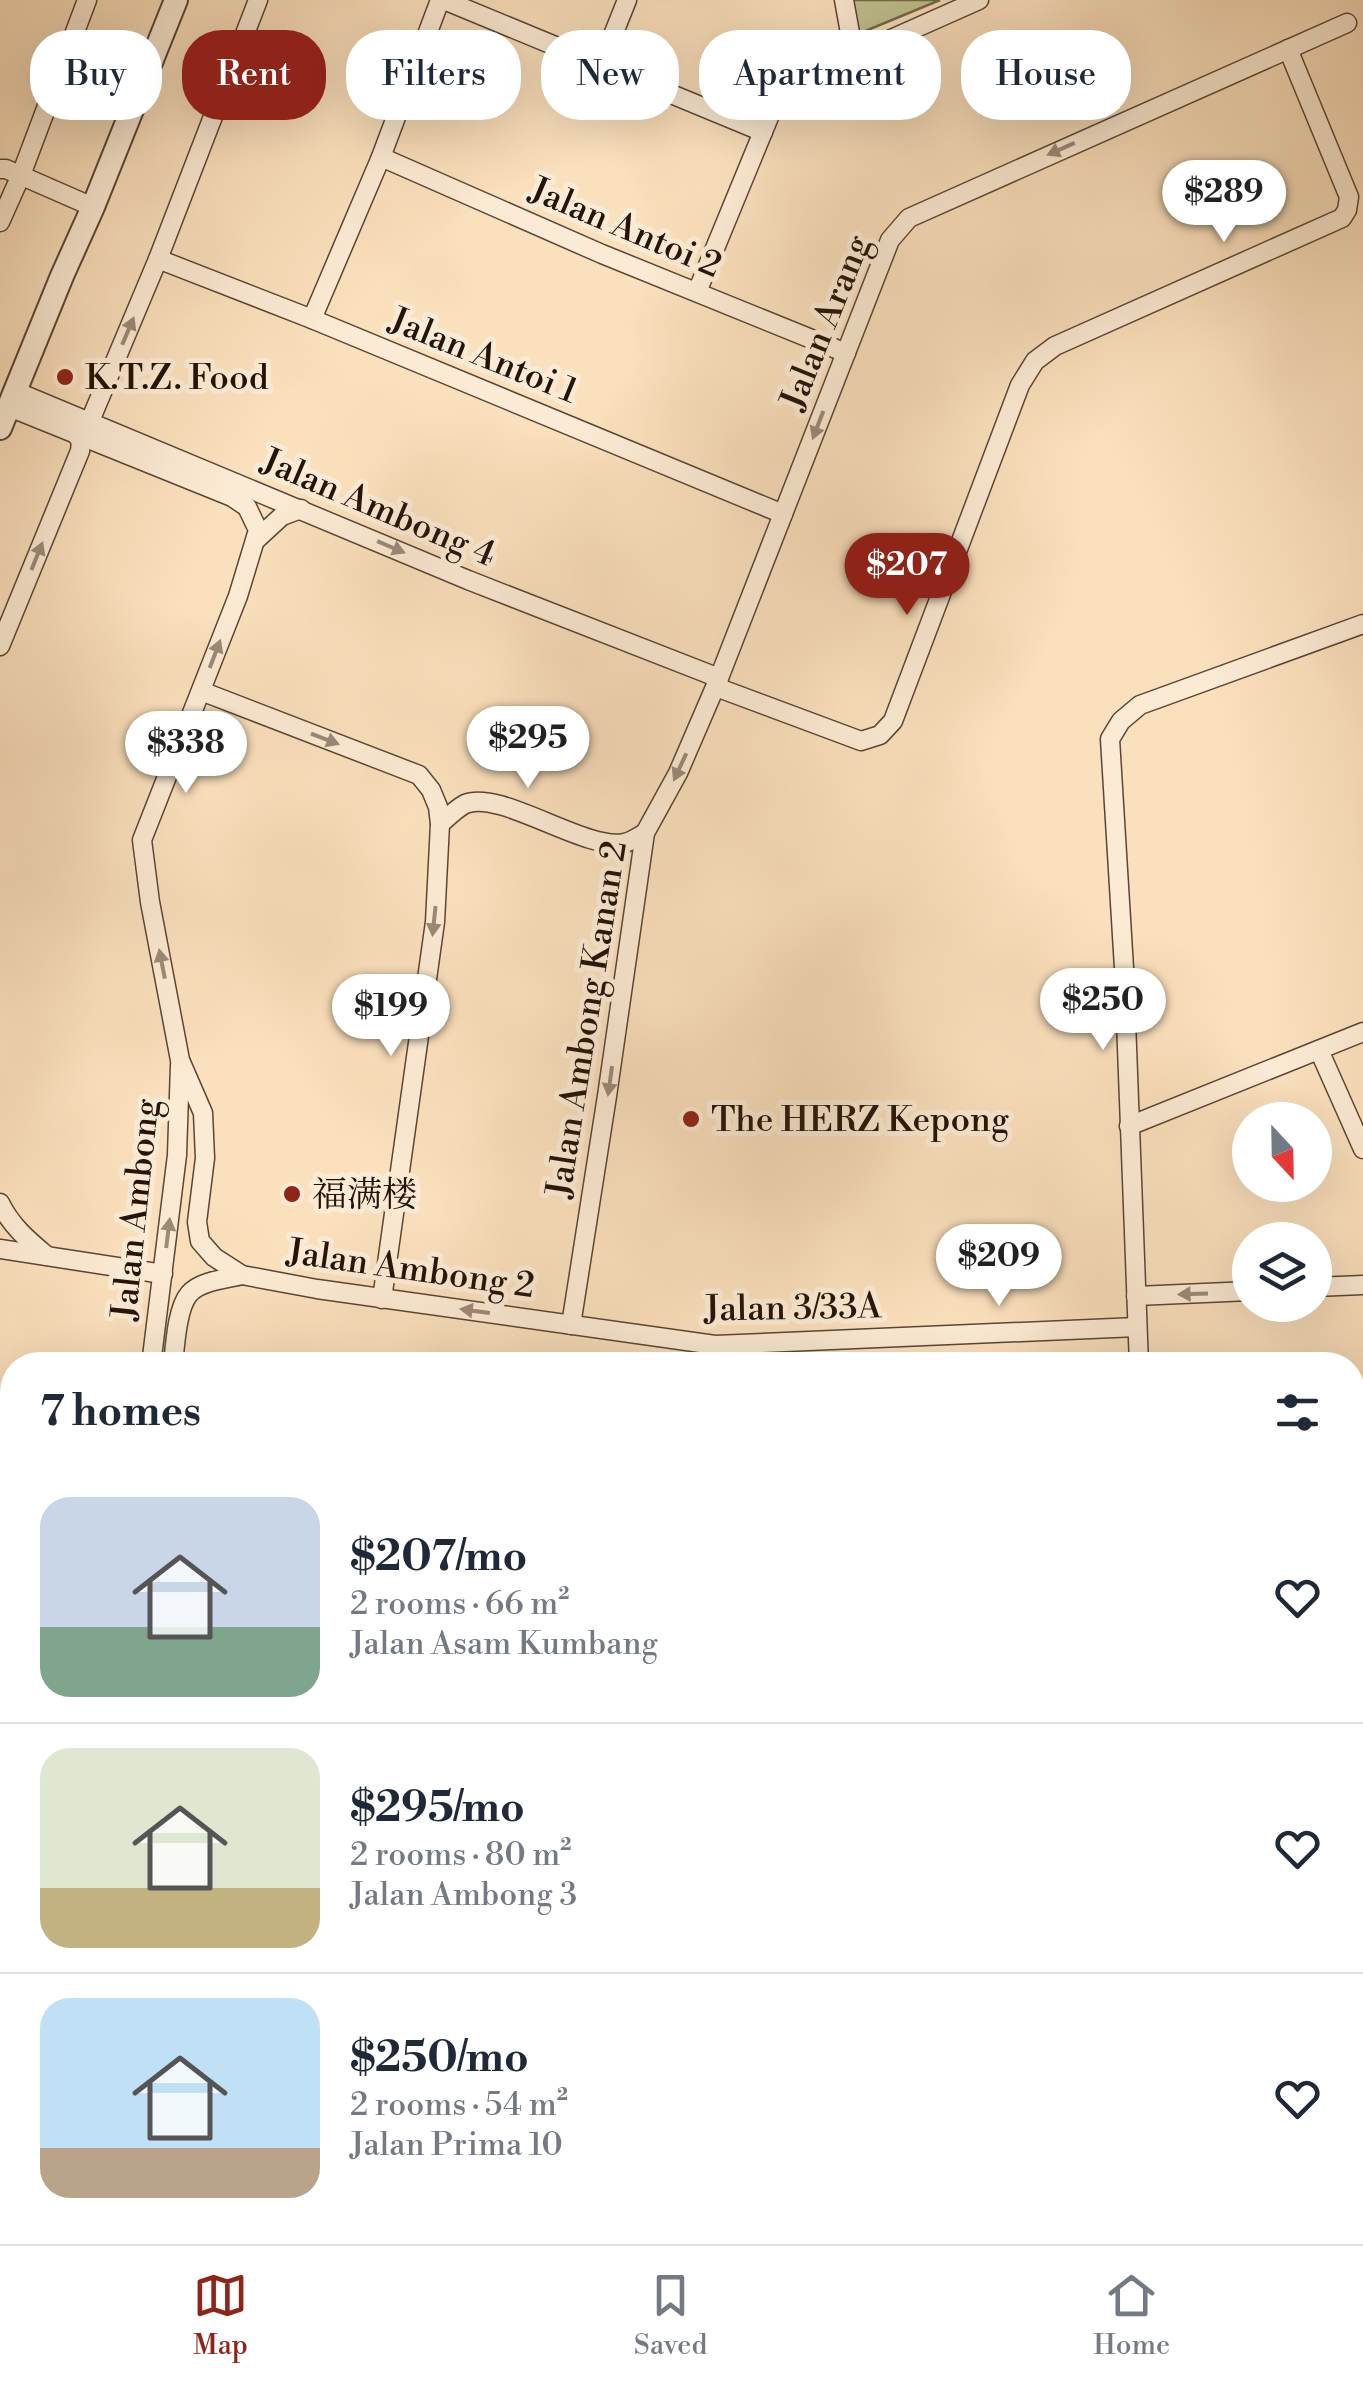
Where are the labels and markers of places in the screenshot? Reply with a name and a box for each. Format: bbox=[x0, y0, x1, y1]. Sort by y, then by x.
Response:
pin: $289 bbox=[1165, 160, 1283, 245]
place label: K.T.Z. Food bbox=[85, 357, 269, 400]
marker: K.T.Z. Food bbox=[54, 366, 76, 388]
pin: $207 bbox=[848, 533, 966, 618]
pin: $295 bbox=[469, 706, 587, 791]
pin: $338 bbox=[127, 711, 245, 796]
pin: $250 bbox=[1044, 968, 1162, 1053]
pin: $199 bbox=[332, 974, 450, 1059]
place label: The HERZ Kepong bbox=[711, 1099, 1009, 1142]
marker: The HERZ Kepong bbox=[680, 1108, 702, 1130]
place label: 福满楼 bbox=[312, 1174, 417, 1217]
marker: 福满楼 bbox=[281, 1183, 303, 1205]
pin: $209 bbox=[940, 1224, 1058, 1309]

